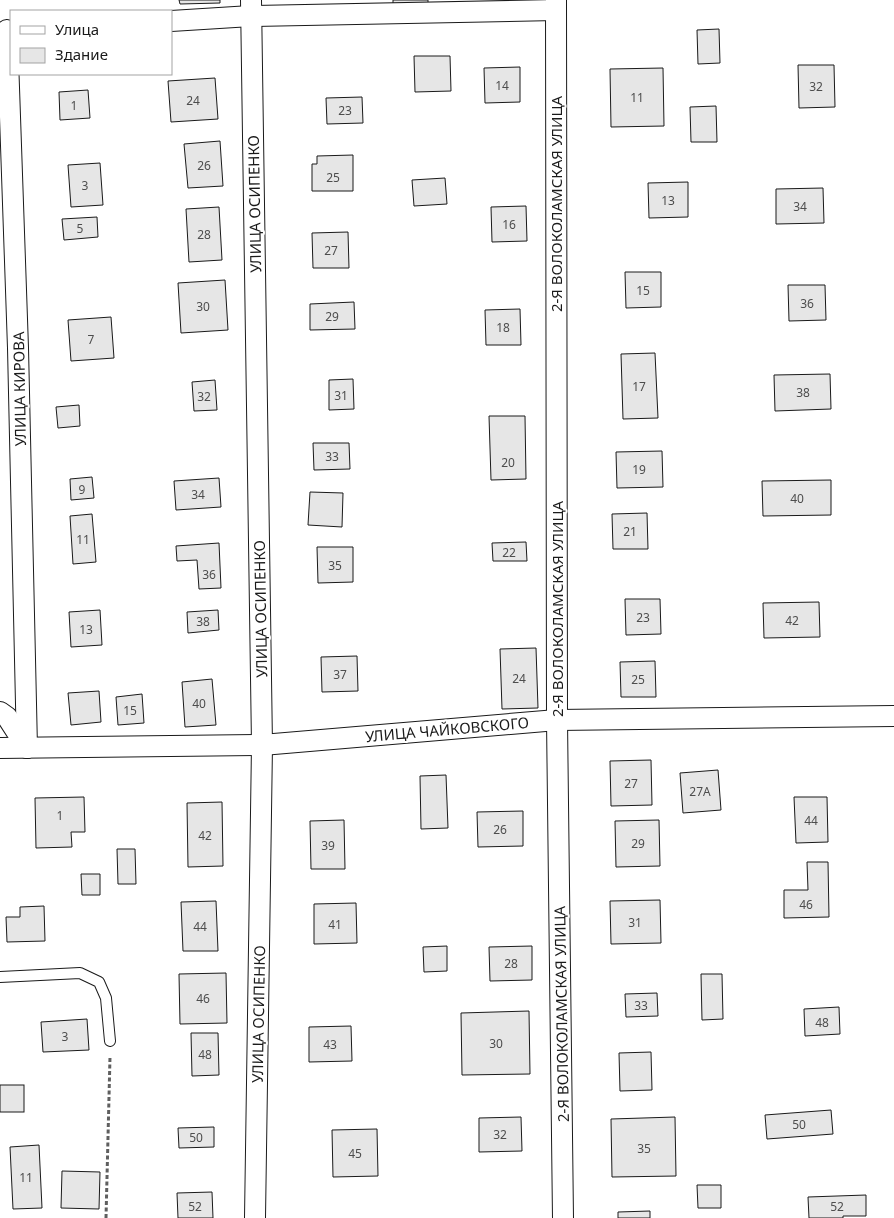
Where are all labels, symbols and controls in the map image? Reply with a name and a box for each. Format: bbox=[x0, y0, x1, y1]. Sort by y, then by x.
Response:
legend bbox=[10, 10, 172, 75]
text: Улица bbox=[55, 19, 99, 39]
text: Здание bbox=[55, 44, 108, 64]
house number: 14 bbox=[495, 77, 509, 94]
house number: 32 bbox=[809, 78, 823, 95]
house number: 11 bbox=[630, 89, 644, 106]
house number: 24 bbox=[186, 92, 200, 109]
street label: 2-Я ВОЛОКОЛАМСКАЯ УЛИЦА bbox=[546, 95, 566, 312]
house number: 1 bbox=[71, 97, 77, 114]
house number: 23 bbox=[338, 102, 352, 119]
street label: УЛИЦА ОСИПЕНКО bbox=[243, 135, 265, 273]
house number: 26 bbox=[197, 157, 211, 174]
house number: 25 bbox=[326, 169, 340, 186]
house number: 3 bbox=[82, 177, 89, 194]
house number: 13 bbox=[661, 192, 675, 209]
house number: 34 bbox=[793, 198, 807, 215]
house number: 16 bbox=[502, 216, 516, 233]
house number: 5 bbox=[77, 220, 84, 237]
house number: 28 bbox=[197, 226, 211, 243]
house number: 27 bbox=[324, 242, 338, 259]
house number: 15 bbox=[636, 282, 650, 299]
house number: 36 bbox=[800, 295, 814, 312]
house number: 30 bbox=[196, 298, 210, 315]
house number: 29 bbox=[325, 308, 339, 325]
house number: 18 bbox=[496, 319, 510, 336]
street label: УЛИЦА КИРОВА bbox=[8, 331, 30, 447]
house number: 7 bbox=[88, 331, 95, 348]
house number: 17 bbox=[632, 378, 646, 395]
house number: 38 bbox=[796, 384, 810, 401]
house number: 31 bbox=[334, 387, 348, 404]
house number: 32 bbox=[197, 388, 211, 405]
house number: 33 bbox=[325, 448, 339, 465]
house number: 20 bbox=[501, 454, 515, 471]
house number: 19 bbox=[632, 461, 646, 478]
house number: 9 bbox=[79, 481, 86, 498]
house number: 34 bbox=[191, 486, 205, 503]
house number: 40 bbox=[790, 490, 804, 507]
street label: 2-Я ВОЛОКОЛАМСКАЯ УЛИЦА bbox=[547, 500, 567, 717]
house number: 21 bbox=[623, 523, 637, 540]
house number: 11 bbox=[76, 531, 90, 548]
street label: УЛИЦА ОСИПЕНКО bbox=[249, 540, 271, 678]
house number: 22 bbox=[502, 544, 516, 561]
house number: 35 bbox=[328, 557, 342, 574]
house number: 36 bbox=[202, 566, 216, 583]
house number: 23 bbox=[636, 609, 650, 626]
house number: 42 bbox=[785, 612, 799, 629]
house number: 38 bbox=[196, 613, 210, 630]
house number: 13 bbox=[79, 621, 93, 638]
house number: 37 bbox=[333, 666, 347, 683]
house number: 24 bbox=[512, 670, 526, 687]
house number: 25 bbox=[631, 671, 645, 688]
house number: 40 bbox=[192, 695, 206, 712]
house number: 15 bbox=[123, 702, 137, 719]
street label: УЛИЦА ЧАЙКОВСКОГО bbox=[364, 712, 530, 746]
house number: 27 bbox=[624, 775, 638, 792]
house number: 27А bbox=[689, 783, 711, 800]
house number: 1 bbox=[57, 807, 63, 824]
house number: 44 bbox=[804, 812, 818, 829]
house number: 26 bbox=[493, 821, 507, 838]
house number: 42 bbox=[198, 827, 212, 844]
house number: 29 bbox=[631, 835, 645, 852]
house number: 39 bbox=[321, 837, 335, 854]
house number: 46 bbox=[799, 896, 813, 913]
street label: 2-Я ВОЛОКОЛАМСКАЯ УЛИЦА bbox=[549, 905, 573, 1122]
house number: 31 bbox=[628, 914, 642, 931]
house number: 41 bbox=[328, 916, 342, 933]
house number: 44 bbox=[193, 918, 207, 935]
street label: УЛИЦА ОСИПЕНКО bbox=[247, 945, 269, 1083]
house number: 28 bbox=[504, 955, 518, 972]
house number: 46 bbox=[196, 990, 210, 1007]
house number: 33 bbox=[634, 997, 648, 1014]
house number: 48 bbox=[815, 1014, 829, 1031]
house number: 3 bbox=[62, 1028, 69, 1045]
house number: 30 bbox=[489, 1035, 503, 1052]
house number: 43 bbox=[323, 1036, 337, 1053]
house number: 48 bbox=[198, 1046, 212, 1063]
house number: 50 bbox=[792, 1116, 806, 1133]
house number: 32 bbox=[493, 1126, 507, 1143]
house number: 50 bbox=[189, 1129, 203, 1146]
house number: 35 bbox=[637, 1140, 651, 1157]
house number: 45 bbox=[348, 1145, 362, 1162]
house number: 11 bbox=[19, 1169, 33, 1186]
house number: 52 bbox=[188, 1198, 202, 1215]
house number: 52 bbox=[830, 1198, 844, 1215]

